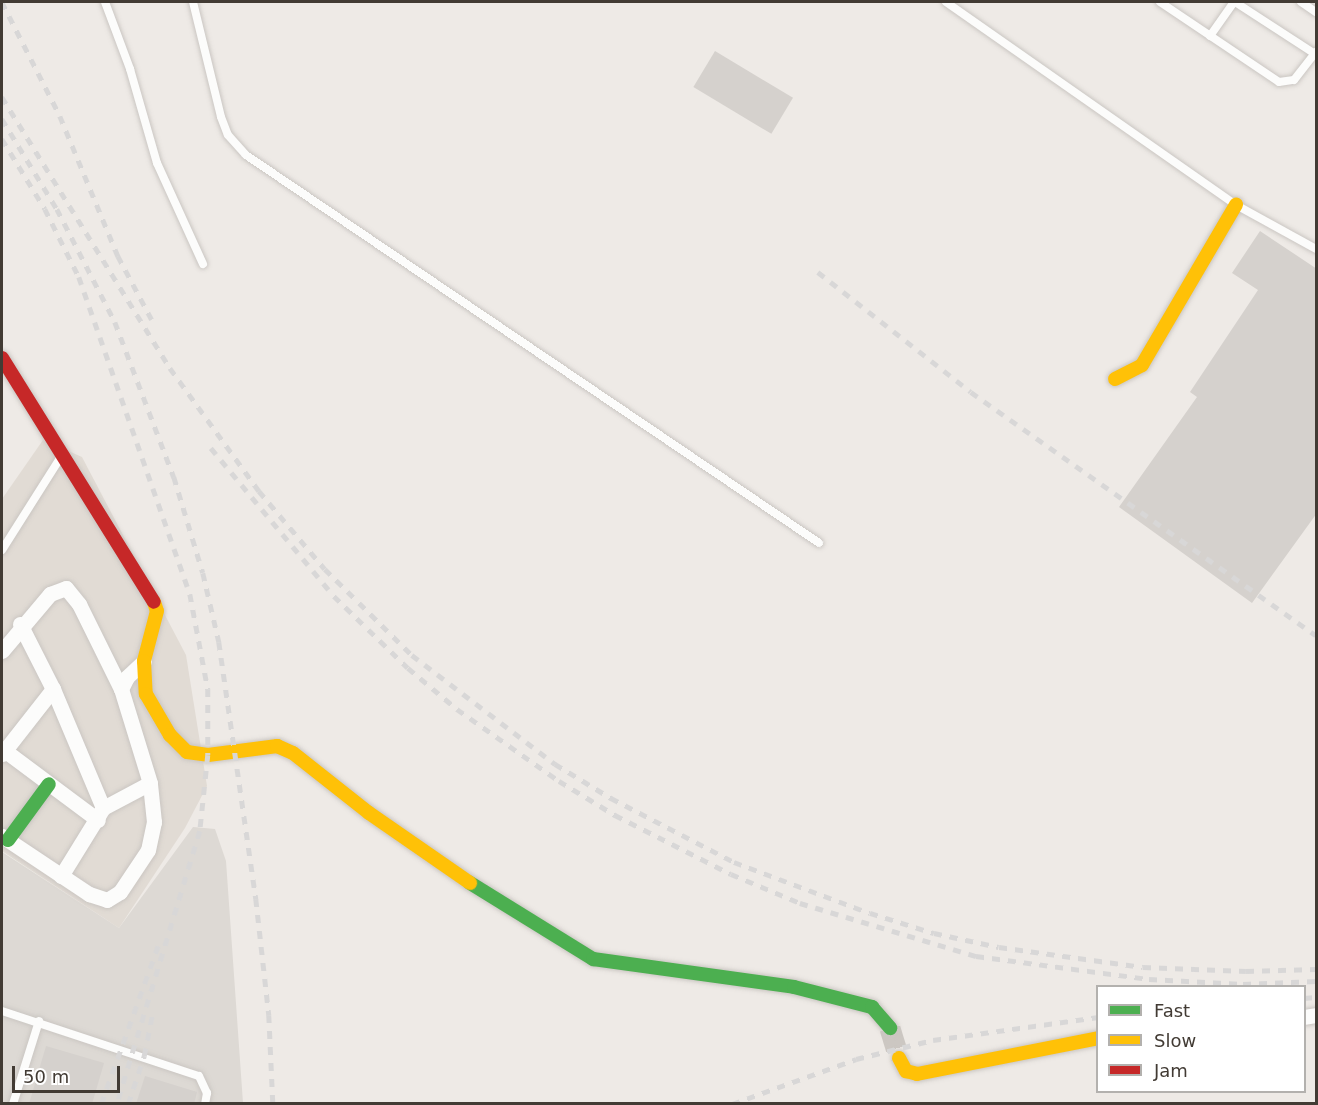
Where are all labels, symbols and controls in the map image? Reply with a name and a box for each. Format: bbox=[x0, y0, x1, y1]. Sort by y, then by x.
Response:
legend bbox=[1096, 985, 1306, 1093]
text: Fast bbox=[1154, 1000, 1190, 1021]
text: Slow bbox=[1154, 1030, 1196, 1051]
scale bar bbox=[15, 1054, 123, 1092]
text: Jam bbox=[1154, 1060, 1188, 1081]
text: 50 m bbox=[23, 1066, 69, 1087]

